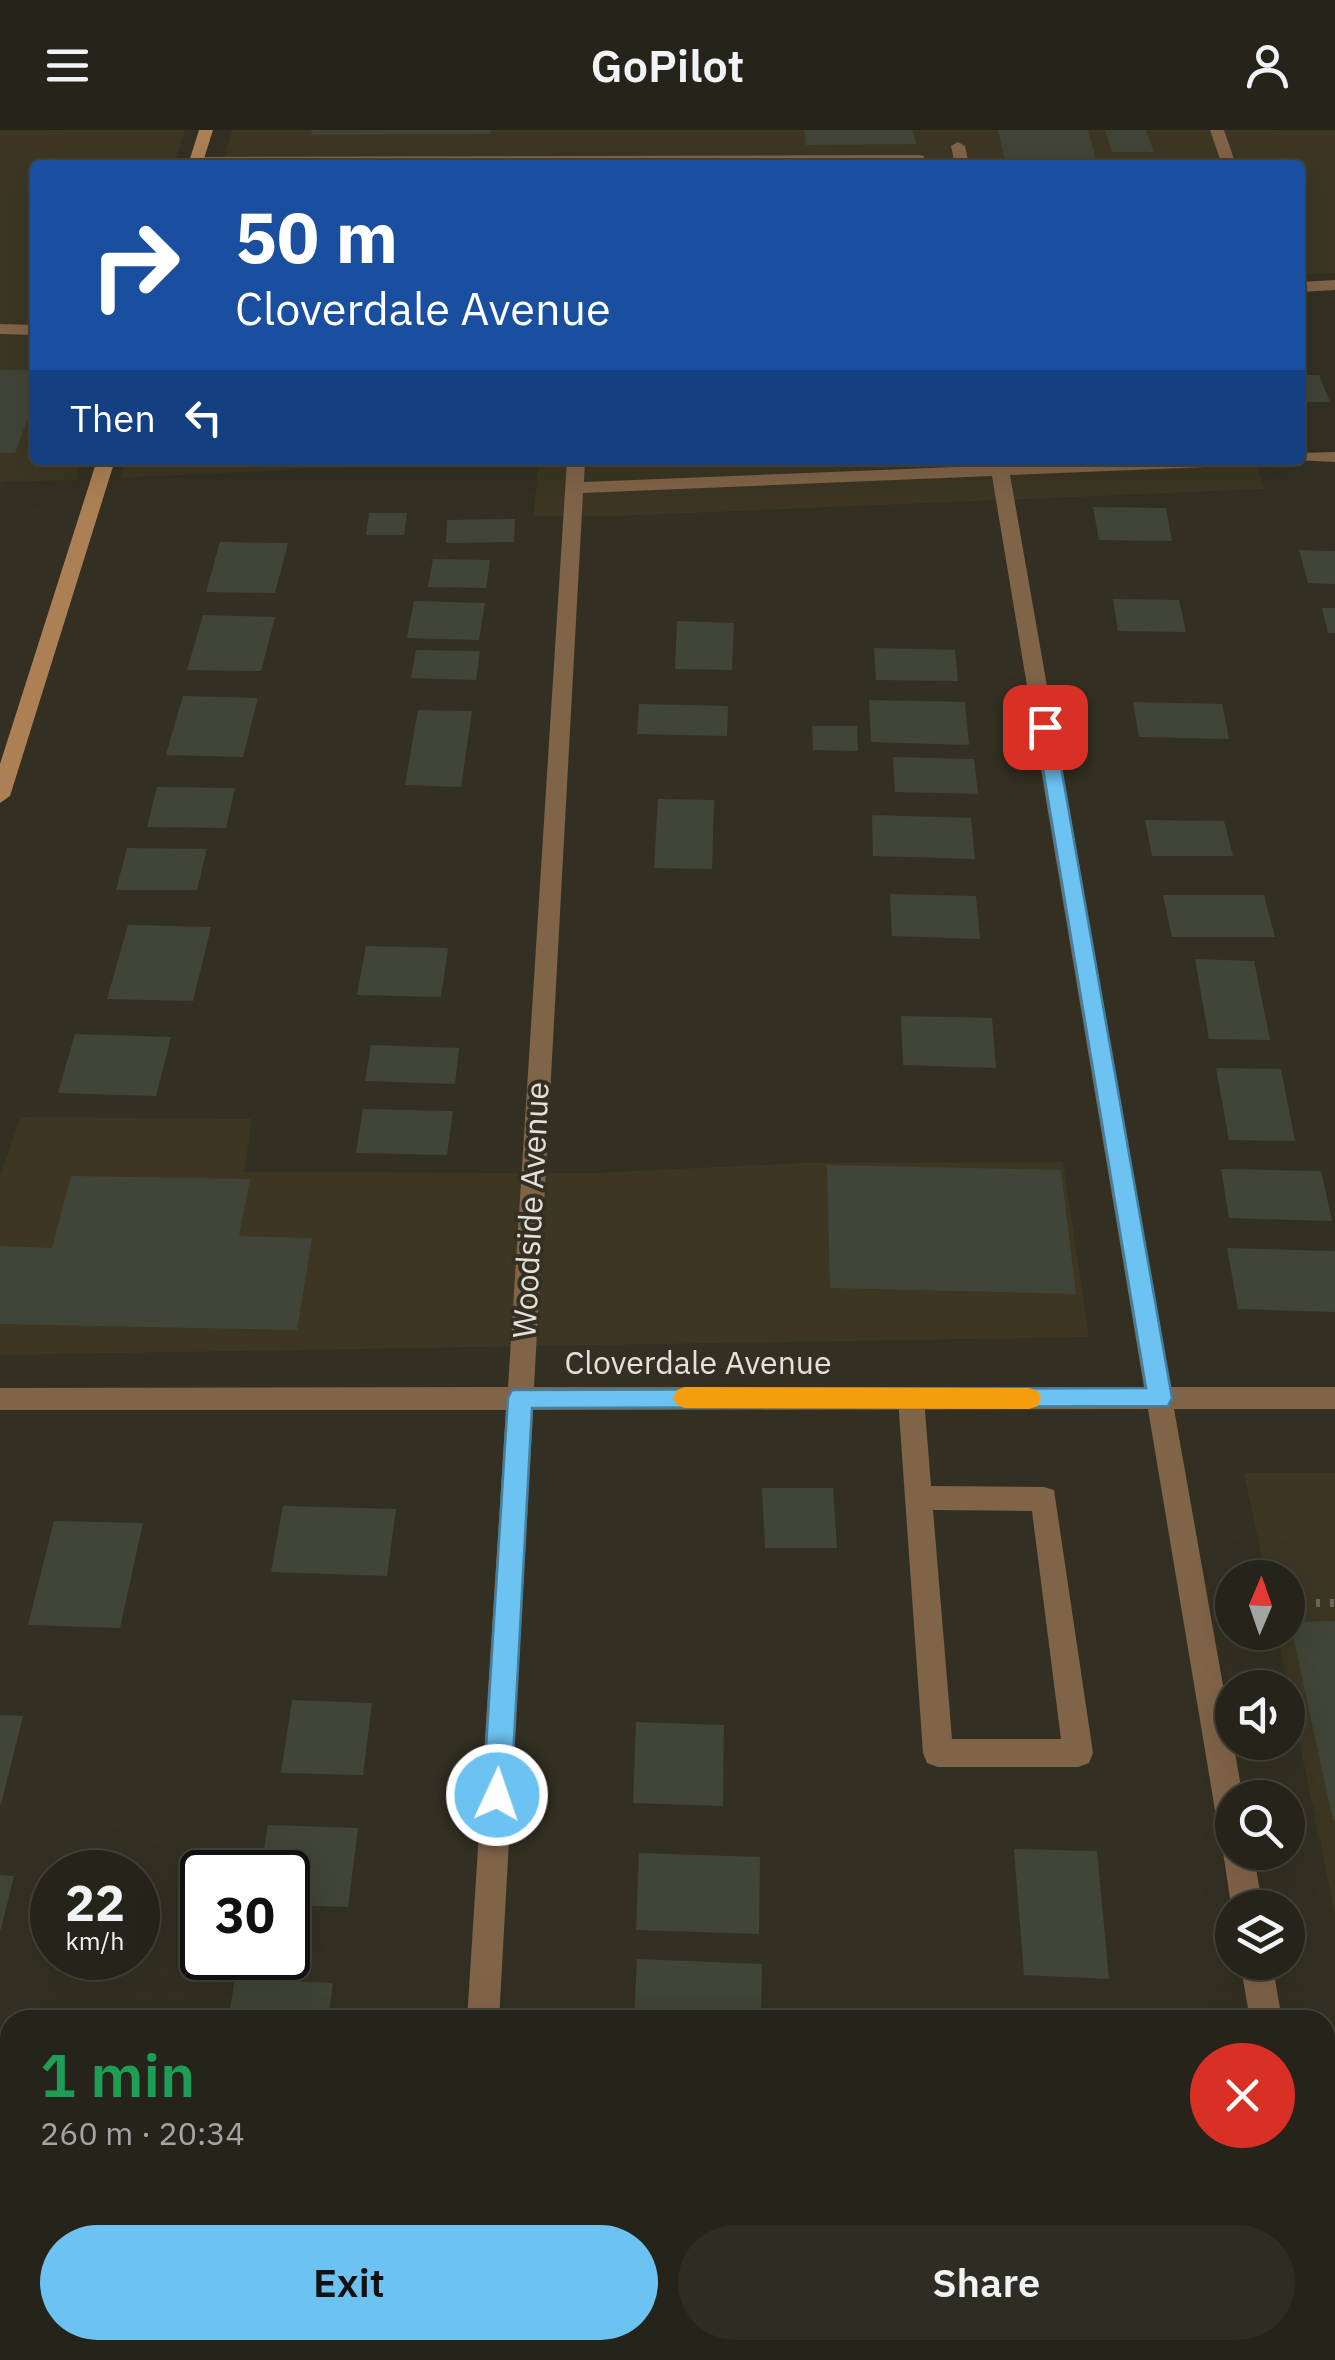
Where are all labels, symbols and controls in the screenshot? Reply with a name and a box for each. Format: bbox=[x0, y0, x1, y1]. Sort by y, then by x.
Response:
text: GoPilot bbox=[591, 36, 744, 94]
icon: menu bbox=[40, 38, 95, 93]
icon: person bbox=[1240, 38, 1295, 93]
text: 50 m bbox=[235, 191, 398, 282]
icon: right bbox=[70, 200, 200, 330]
text: Cloverdale Avenue bbox=[235, 279, 611, 337]
icon: left bbox=[176, 390, 231, 445]
text: Then bbox=[70, 393, 156, 442]
pin bbox=[1003, 685, 1088, 770]
icon: arrive bbox=[1018, 700, 1073, 755]
street label: Woodside Avenue bbox=[502, 1081, 558, 1339]
street label: Cloverdale Avenue bbox=[564, 1341, 832, 1383]
north arrow bbox=[1215, 1560, 1305, 1650]
map controls bbox=[1215, 1560, 1305, 1980]
button: sound bbox=[1215, 1670, 1305, 1760]
position arrow bbox=[445, 1743, 549, 1847]
button: search bbox=[1215, 1780, 1305, 1870]
speed limit sign: 30 bbox=[180, 1850, 310, 1980]
text: 22 bbox=[65, 1870, 125, 1935]
button: layers bbox=[1215, 1890, 1305, 1980]
text: km/h bbox=[66, 1924, 124, 1957]
text: 1 min bbox=[40, 2035, 195, 2114]
button: close bbox=[1190, 2043, 1295, 2148]
text: 260 m · 20:34 bbox=[40, 2112, 245, 2154]
button: Exit bbox=[40, 2225, 658, 2340]
button: Share bbox=[678, 2225, 1295, 2340]

